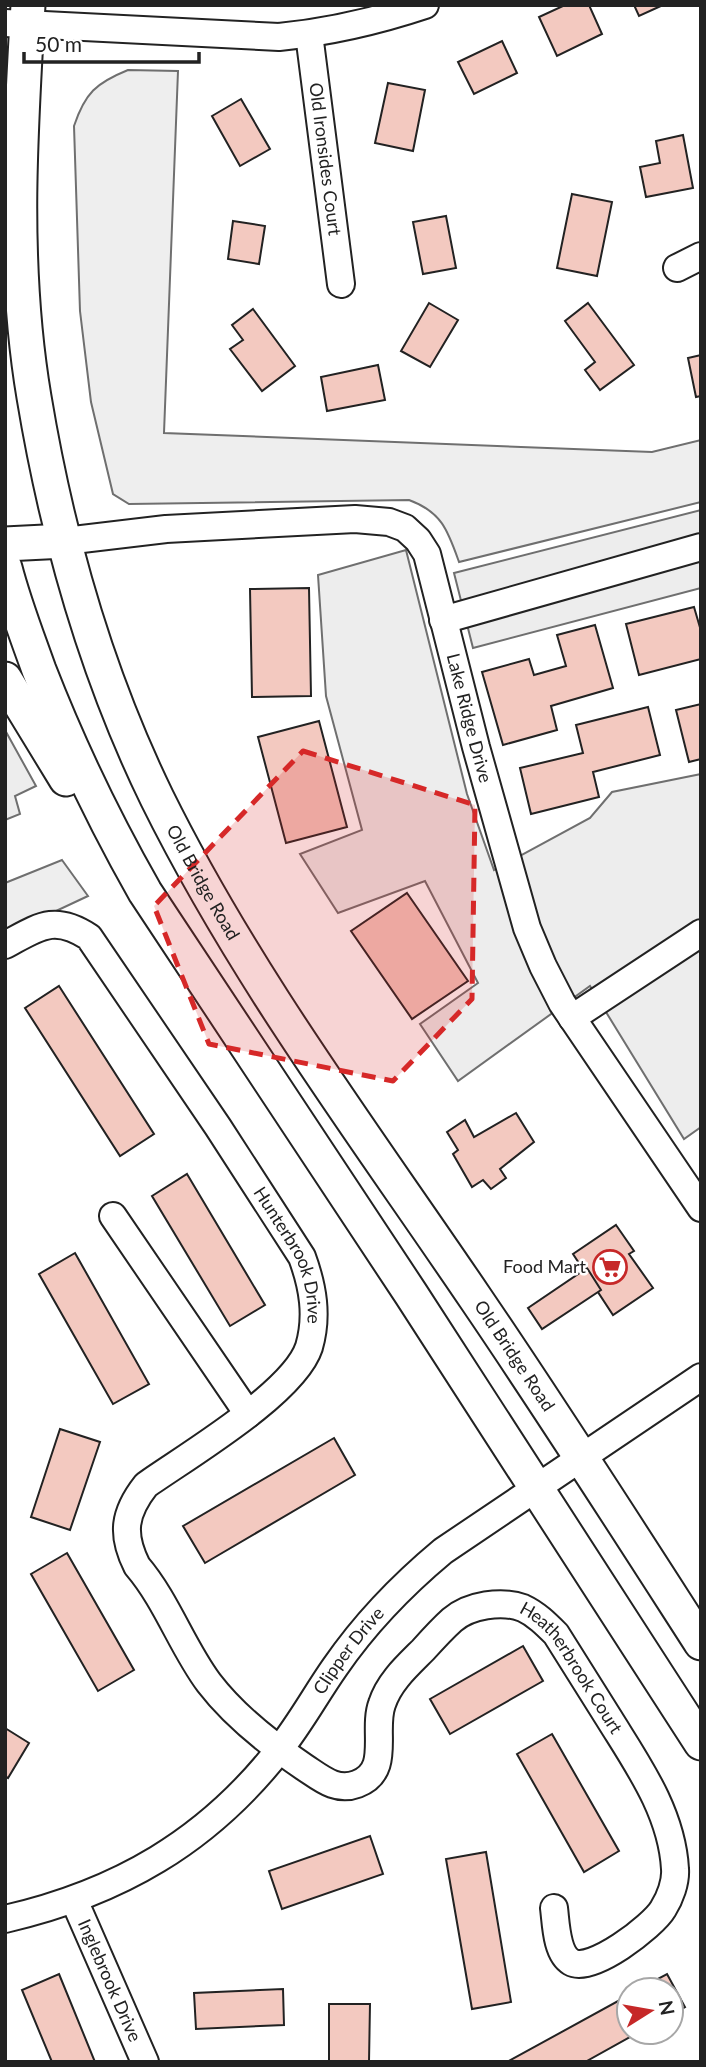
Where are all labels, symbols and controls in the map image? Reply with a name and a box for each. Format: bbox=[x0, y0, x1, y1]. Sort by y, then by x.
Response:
scale bar bbox=[24, 21, 200, 65]
text: 50 m bbox=[35, 31, 82, 56]
street label: Old Ironsides Court bbox=[305, 81, 347, 237]
street label: Lake Ridge Drive bbox=[443, 651, 498, 785]
street label: Old Bridge Road bbox=[162, 821, 245, 944]
street label: Hunterbrook Drive bbox=[249, 1182, 326, 1324]
supermarket icon: Food Mart bbox=[591, 1248, 629, 1286]
place label: Food Mart bbox=[503, 1255, 587, 1277]
street label: Old Bridge Road bbox=[470, 1296, 560, 1415]
street label: Heatherbrook Court bbox=[517, 1596, 628, 1738]
street label: Clipper Drive bbox=[308, 1602, 388, 1698]
street label: Inglebrook Drive bbox=[74, 1916, 147, 2045]
north arrow bbox=[615, 1976, 685, 2046]
text: N bbox=[654, 1998, 680, 2017]

